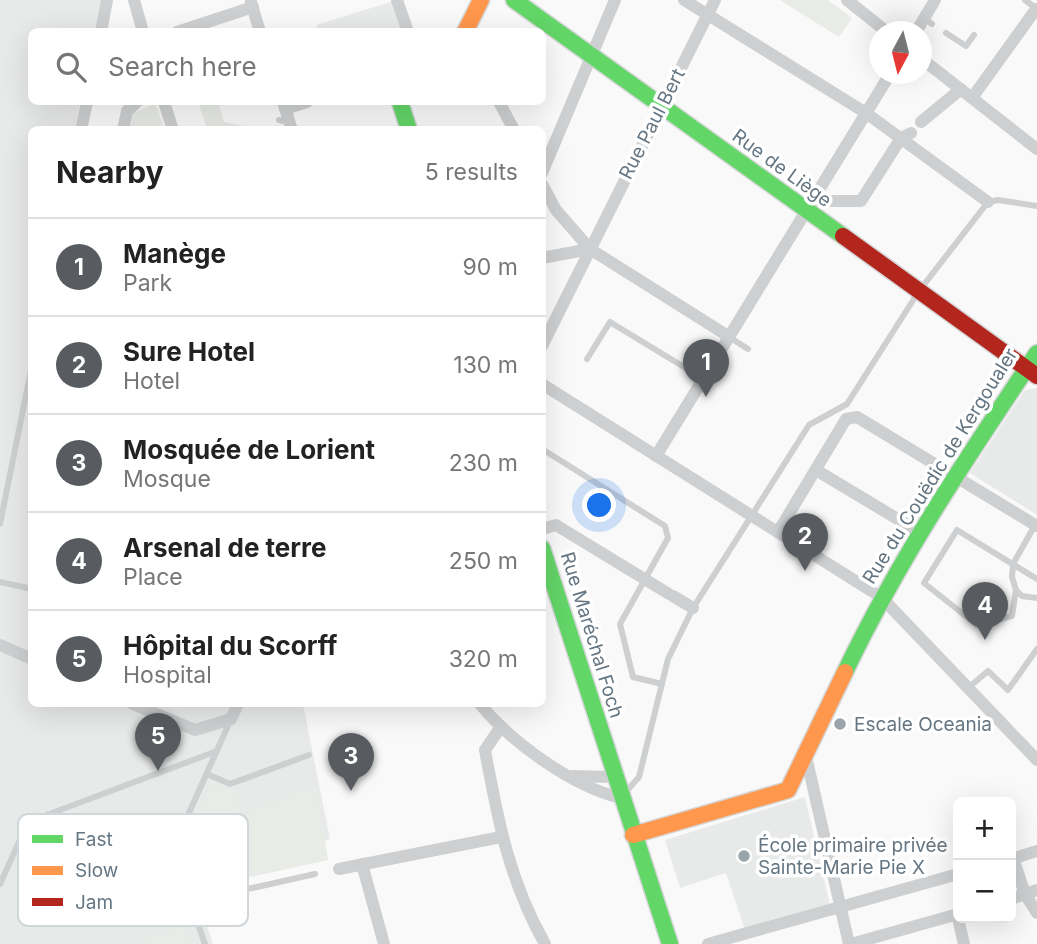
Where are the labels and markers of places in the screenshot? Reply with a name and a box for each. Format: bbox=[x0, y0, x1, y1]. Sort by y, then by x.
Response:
pin: 1 bbox=[683, 339, 729, 397]
pin: 2 bbox=[782, 513, 828, 571]
pin: 4 bbox=[962, 582, 1008, 640]
pin: 5 bbox=[135, 713, 181, 771]
place label: Escale Oceania bbox=[854, 713, 992, 736]
marker: Escale Oceania bbox=[832, 716, 848, 732]
pin: 3 bbox=[328, 733, 374, 791]
place label: École primaire privée Sainte-Marie Pie X bbox=[758, 833, 948, 879]
marker: École primaire privée Sainte-Marie Pie X bbox=[736, 848, 752, 864]

